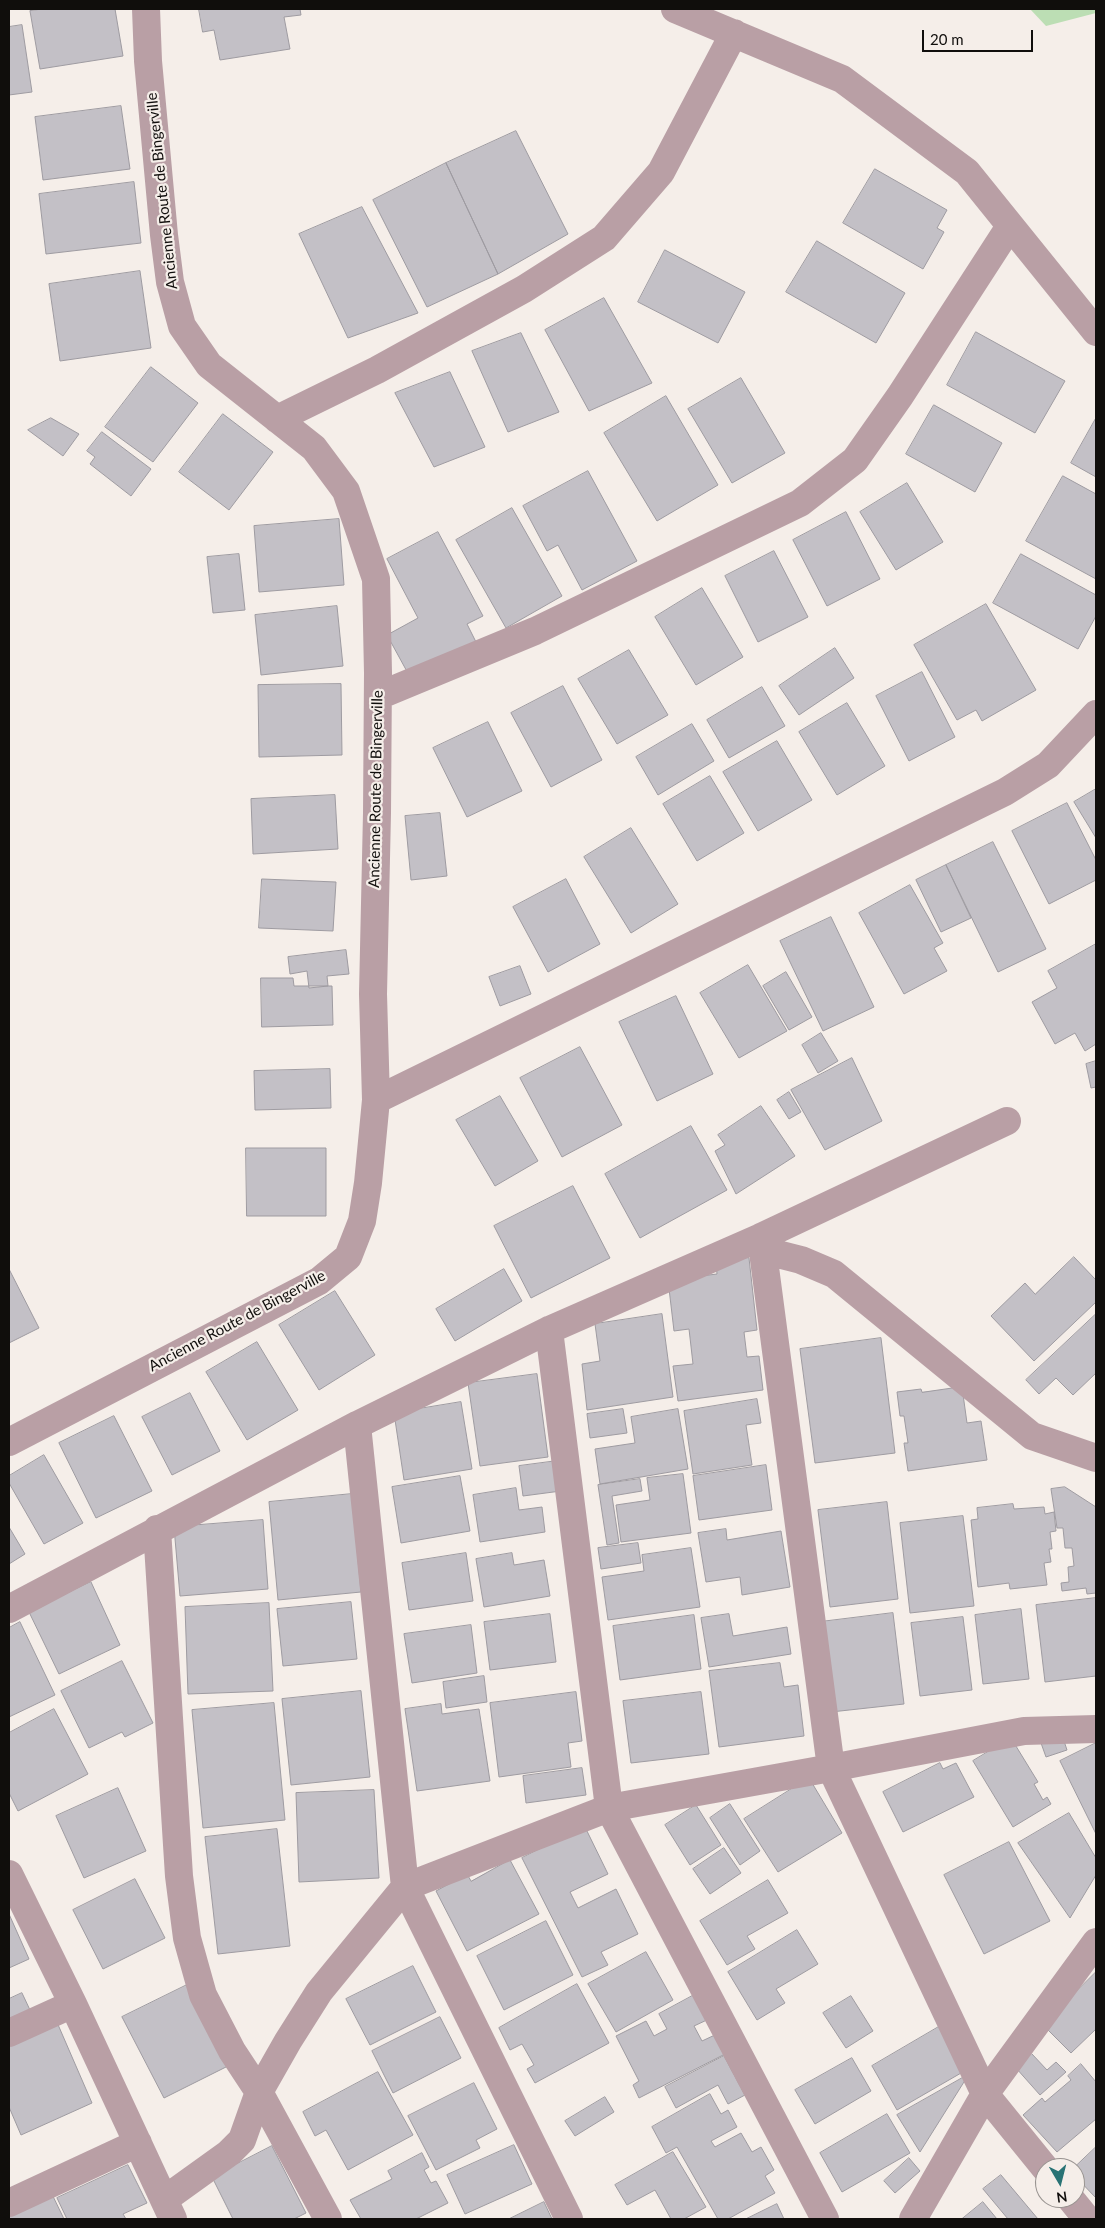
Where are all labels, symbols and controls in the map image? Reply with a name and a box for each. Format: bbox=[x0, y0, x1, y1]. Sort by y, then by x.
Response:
scale bar bbox=[925, 20, 1036, 52]
text: 20 m bbox=[930, 30, 964, 48]
street label: Ancienne Route de Bingerville bbox=[143, 92, 181, 290]
street label: Ancienne Route de Bingerville bbox=[365, 690, 387, 888]
street label: Ancienne Route de Bingerville bbox=[146, 1267, 328, 1375]
north arrow bbox=[1035, 2158, 1085, 2208]
text: N bbox=[1055, 2188, 1069, 2207]

